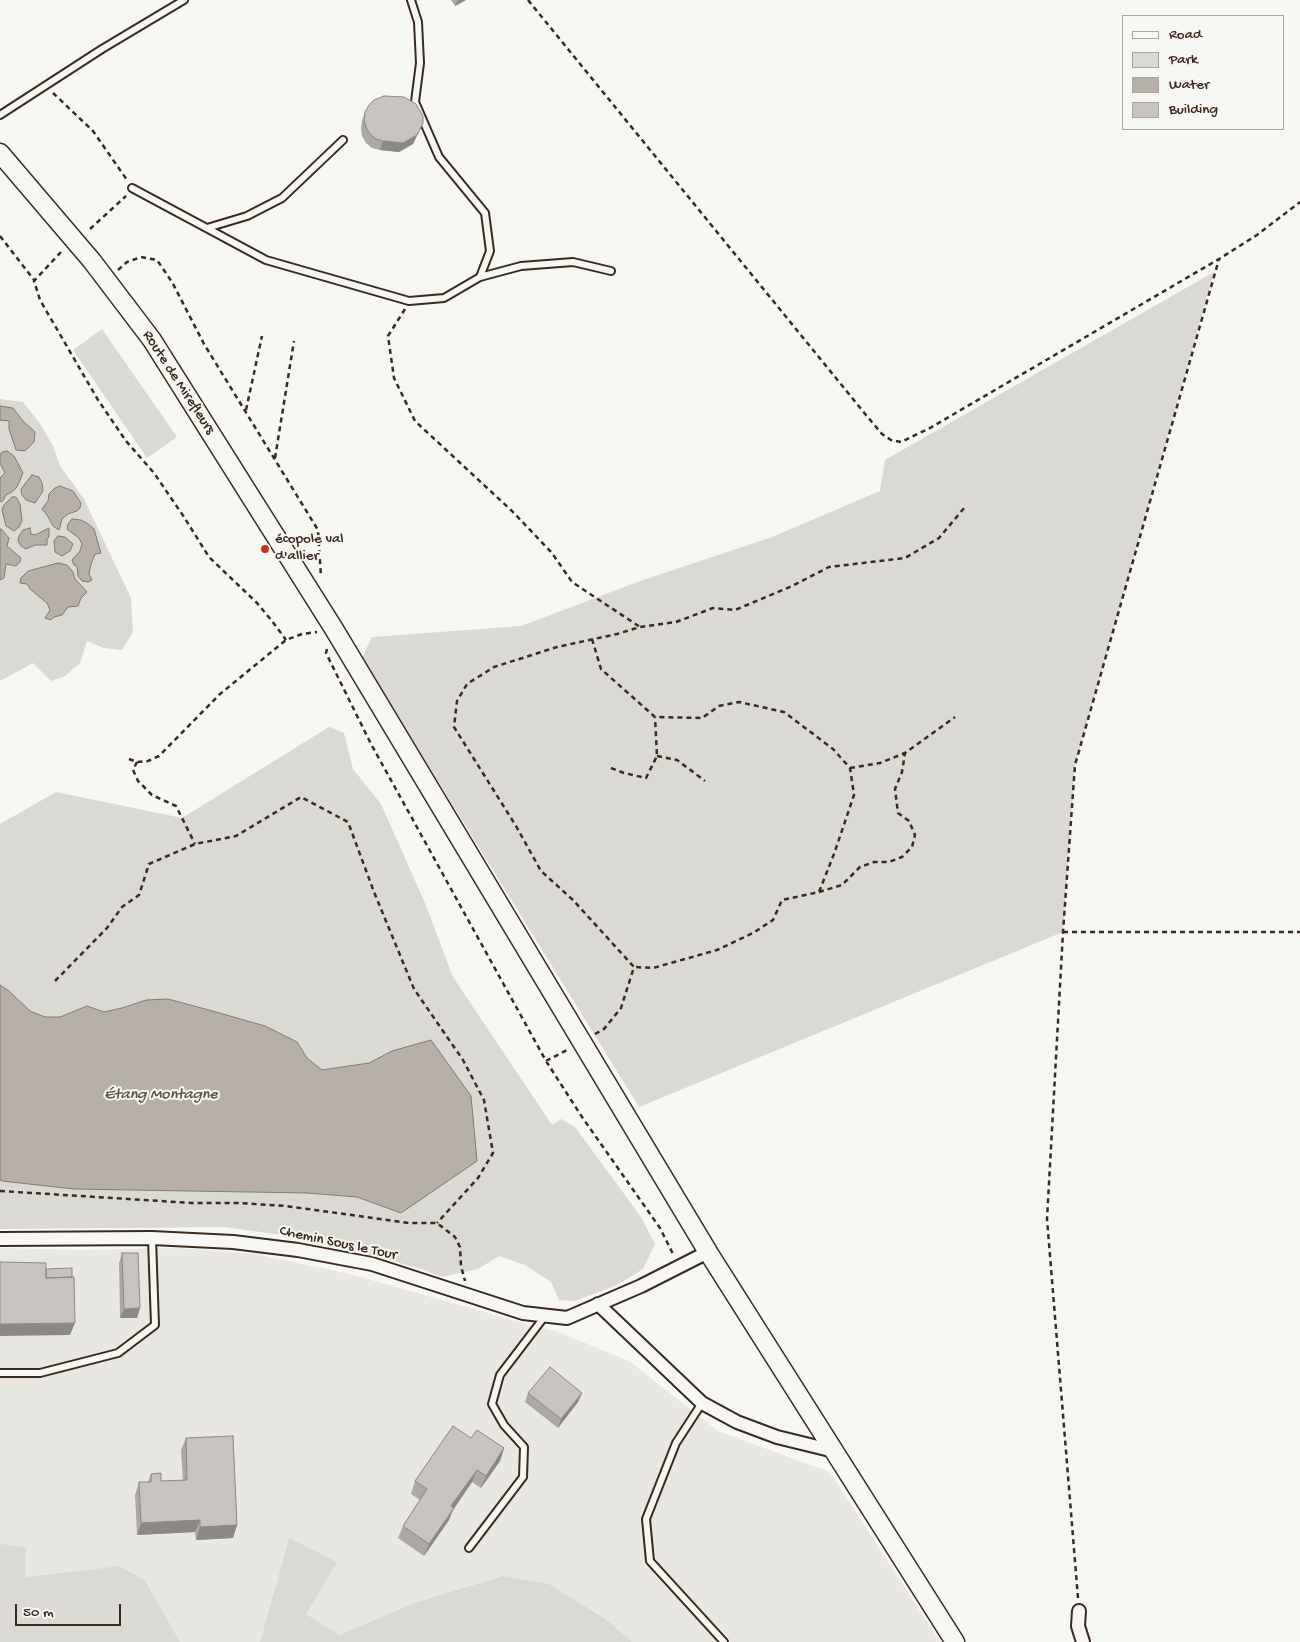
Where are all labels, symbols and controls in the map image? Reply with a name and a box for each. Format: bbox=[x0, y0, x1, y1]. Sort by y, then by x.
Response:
legend bbox=[1122, 15, 1285, 130]
text: Road bbox=[1169, 26, 1202, 44]
text: Park bbox=[1169, 51, 1198, 69]
text: Water bbox=[1169, 76, 1209, 94]
text: Building bbox=[1169, 101, 1218, 119]
street label: Route de Mirefleurs bbox=[138, 328, 218, 438]
place label: écopole val d'allier bbox=[275, 531, 344, 566]
marker: écopole val d'allier bbox=[259, 543, 271, 555]
water label: Étang Montagne bbox=[104, 1086, 218, 1106]
street label: Chemin Sous le Tour bbox=[278, 1223, 398, 1265]
scale bar bbox=[18, 1594, 124, 1626]
text: 50 m bbox=[23, 1604, 54, 1622]

